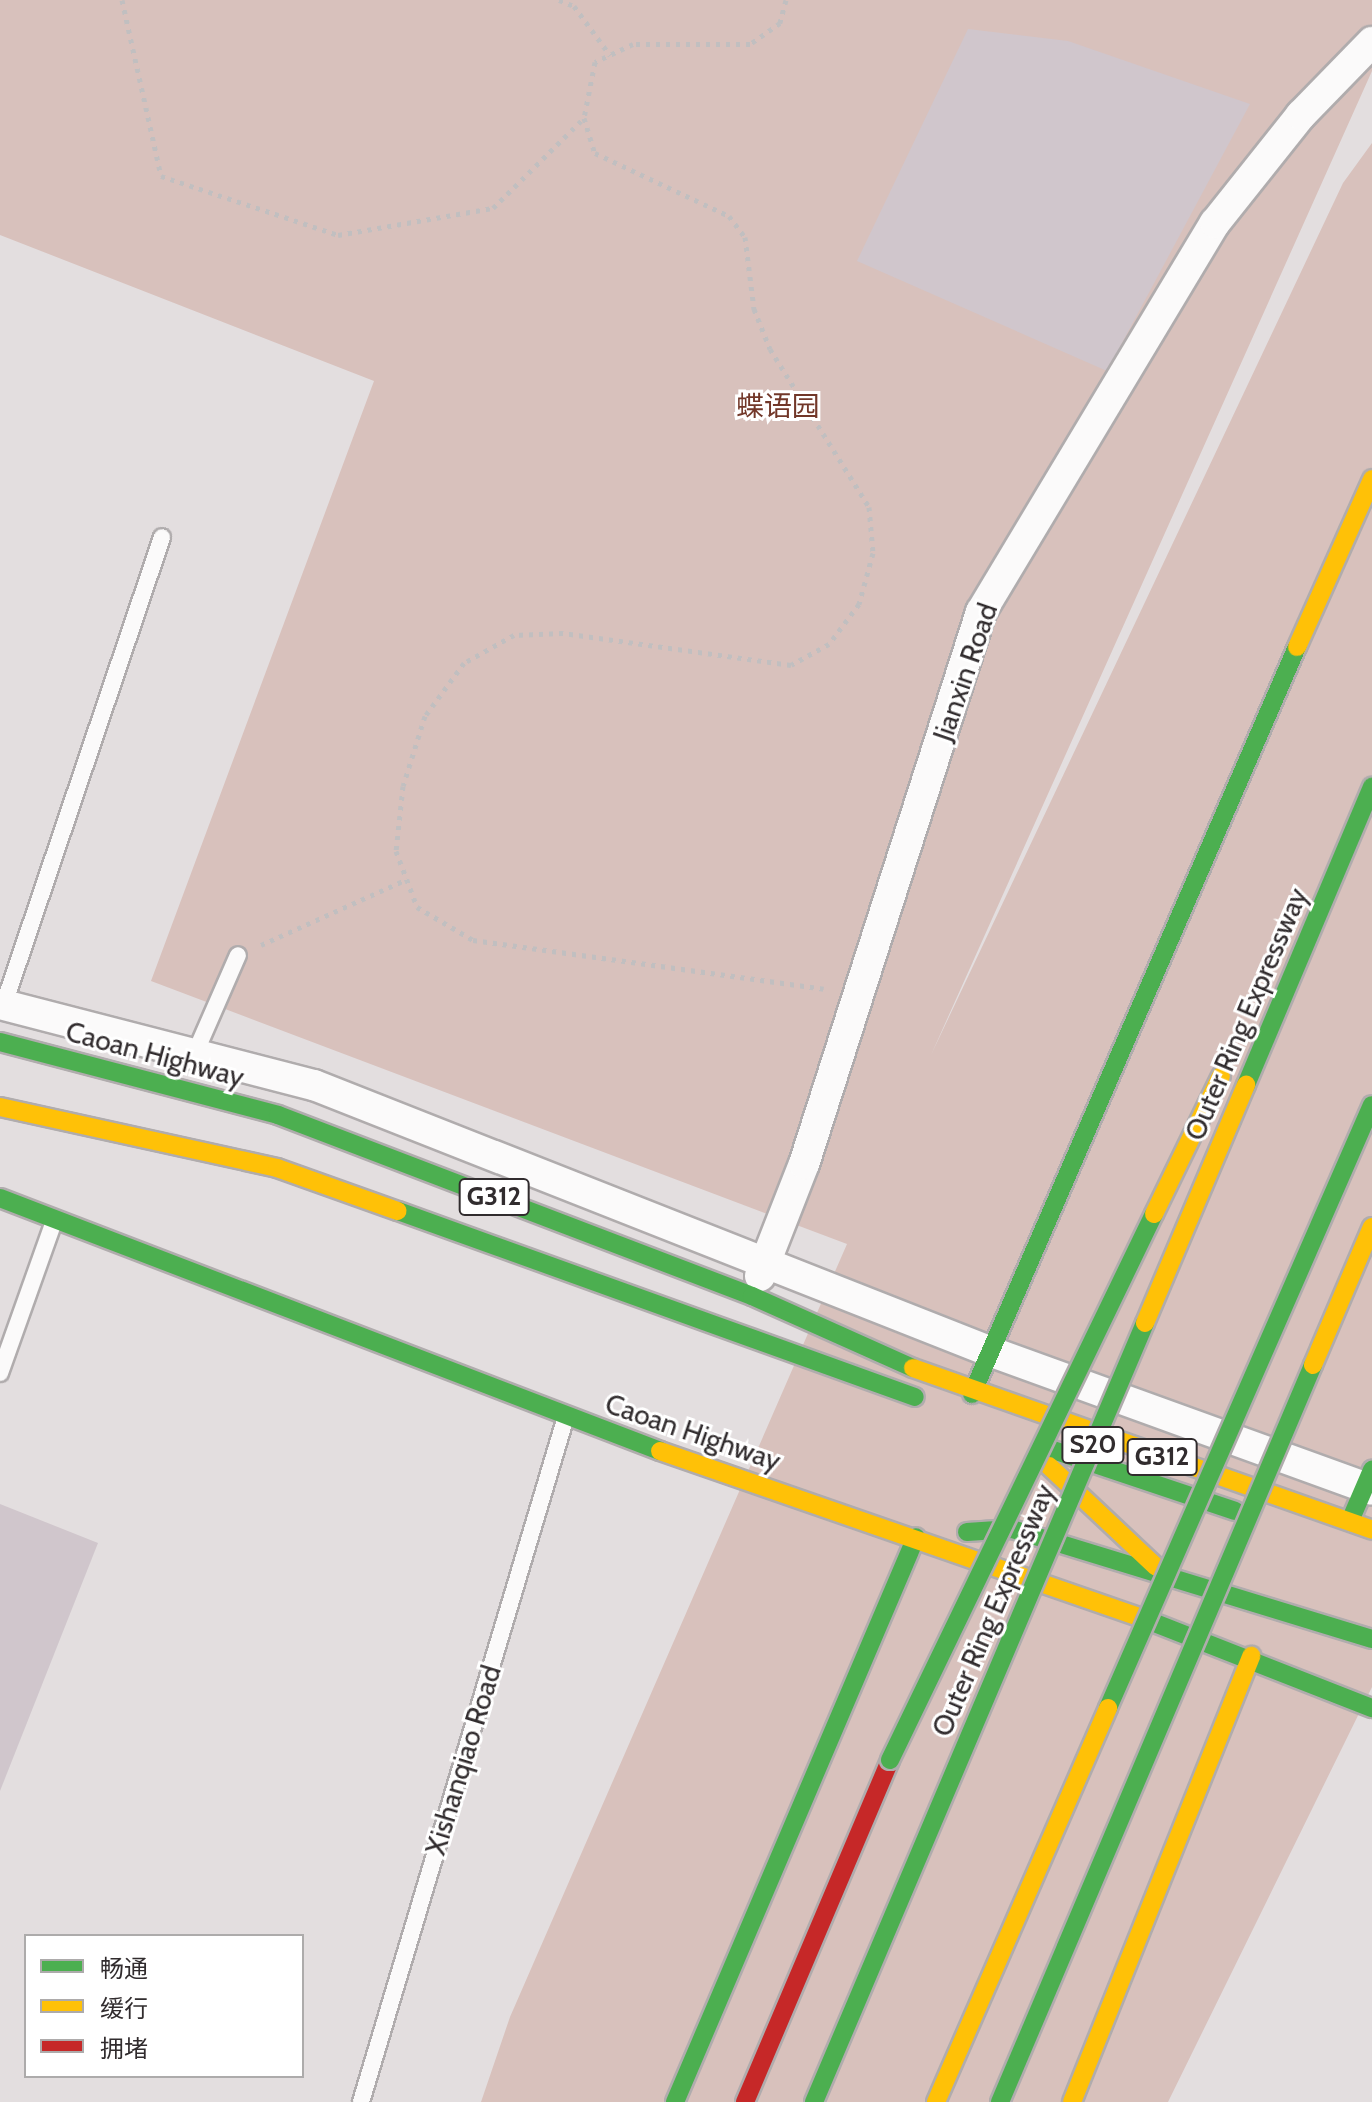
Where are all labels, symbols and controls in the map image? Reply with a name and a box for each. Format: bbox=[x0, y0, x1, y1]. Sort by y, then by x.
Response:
park label: 蝶语园 bbox=[736, 389, 820, 423]
street label: Jianxin Road bbox=[926, 599, 1004, 745]
street label: Outer Ring Expressway bbox=[1178, 883, 1314, 1145]
street label: Caoan Highway bbox=[62, 1014, 248, 1094]
road number: G312 bbox=[458, 1175, 530, 1219]
street label: Caoan Highway bbox=[601, 1386, 785, 1478]
road number: S20 bbox=[1061, 1423, 1125, 1467]
road number: G312 bbox=[1126, 1435, 1198, 1479]
street label: Outer Ring Expressway bbox=[925, 1479, 1061, 1741]
street label: Xishanqiao Road bbox=[418, 1661, 508, 1859]
legend bbox=[24, 1934, 304, 2078]
text: 畅通 bbox=[100, 1954, 148, 1983]
text: 缓行 bbox=[100, 1994, 148, 2023]
text: 拥堵 bbox=[100, 2034, 148, 2063]

